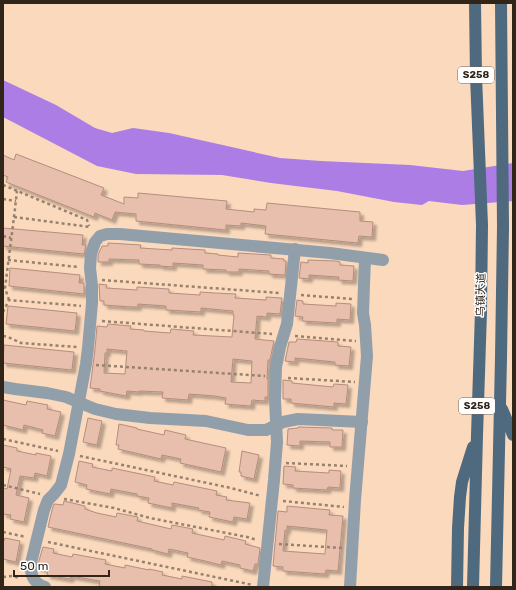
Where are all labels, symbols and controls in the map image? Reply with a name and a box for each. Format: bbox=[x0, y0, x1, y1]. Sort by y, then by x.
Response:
road number: S258 bbox=[458, 67, 494, 83]
street label: 乌镇大道 bbox=[474, 273, 488, 317]
road number: S258 bbox=[459, 398, 495, 414]
scale bar bbox=[14, 552, 109, 578]
text: 50 m bbox=[20, 559, 48, 573]

